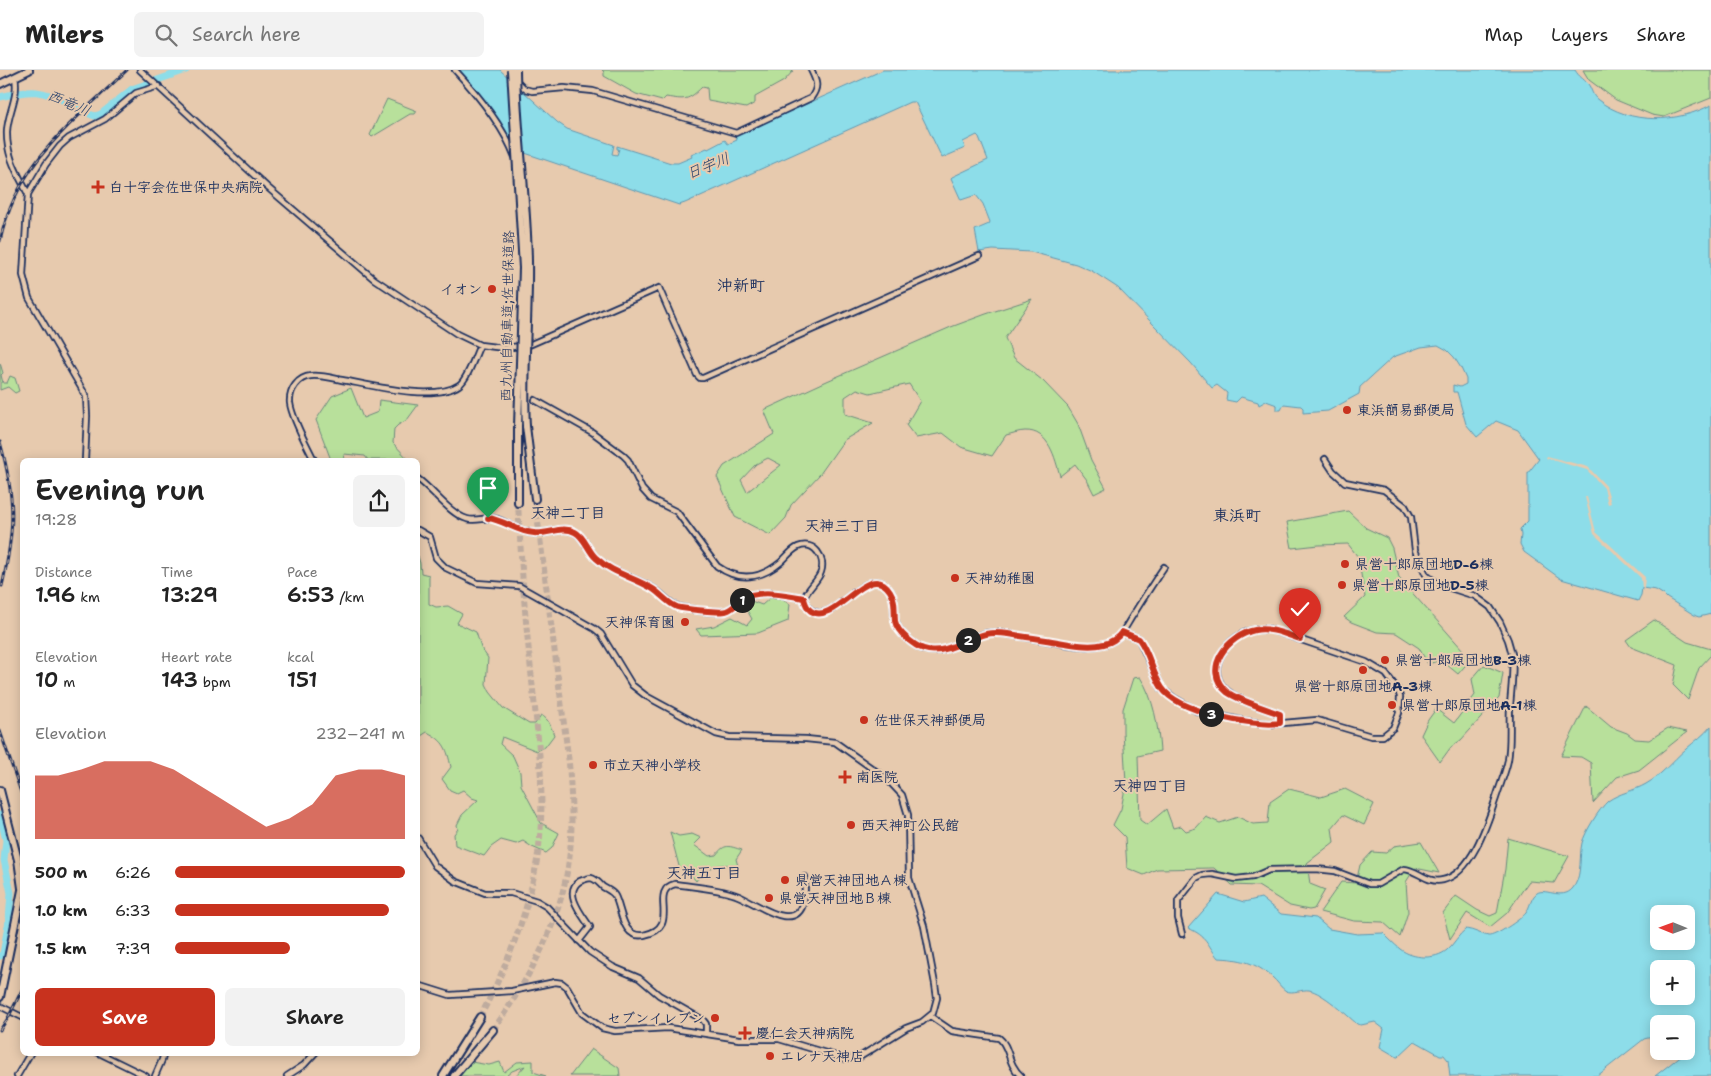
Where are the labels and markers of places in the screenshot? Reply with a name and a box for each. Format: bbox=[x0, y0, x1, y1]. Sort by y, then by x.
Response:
place label: 白十字会佐世保中央病院 bbox=[109, 178, 263, 196]
marker: 白十字会佐世保中央病院 bbox=[91, 180, 105, 194]
place label: イオン bbox=[440, 280, 482, 298]
marker: イオン bbox=[486, 283, 498, 295]
place label: 東浜簡易郵便局 bbox=[1357, 401, 1455, 419]
marker: 東浜簡易郵便局 bbox=[1341, 404, 1353, 416]
pin bbox=[467, 467, 509, 518]
place label: 県営十郎原団地D-6棟 bbox=[1355, 555, 1494, 573]
marker: 県営十郎原団地D-6棟 bbox=[1339, 558, 1351, 570]
place label: 天神幼稚園 bbox=[965, 569, 1035, 587]
marker: 天神幼稚園 bbox=[949, 572, 961, 584]
place label: 県営十郎原団地D-5棟 bbox=[1352, 576, 1489, 594]
marker: 県営十郎原団地D-5棟 bbox=[1336, 579, 1348, 591]
pin: 1 bbox=[730, 588, 754, 612]
pin bbox=[1279, 588, 1321, 639]
place label: 天神保育園 bbox=[605, 613, 675, 631]
marker: 天神保育園 bbox=[679, 616, 691, 628]
pin: 2 bbox=[956, 628, 980, 652]
place label: 県営十郎原団地B-3棟 bbox=[1395, 651, 1532, 669]
marker: 県営十郎原団地B-3棟 bbox=[1379, 654, 1391, 666]
marker: 県営十郎原団地A-3棟 bbox=[1357, 664, 1369, 676]
place label: 県営十郎原団地A-3棟 bbox=[1294, 677, 1433, 695]
place label: 県営十郎原団地A-1棟 bbox=[1402, 696, 1537, 714]
marker: 県営十郎原団地A-1棟 bbox=[1386, 699, 1398, 711]
pin: 3 bbox=[1198, 702, 1224, 726]
place label: 佐世保天神郵便局 bbox=[874, 711, 986, 729]
marker: 佐世保天神郵便局 bbox=[858, 714, 870, 726]
place label: 市立天神小学校 bbox=[603, 756, 701, 774]
marker: 市立天神小学校 bbox=[587, 759, 599, 771]
place label: 南医院 bbox=[856, 768, 898, 786]
marker: 南医院 bbox=[838, 770, 852, 784]
place label: 西天神町公民館 bbox=[861, 816, 959, 834]
marker: 西天神町公民館 bbox=[845, 819, 857, 831]
place label: 県営天神団地Ａ棟 bbox=[795, 871, 908, 889]
marker: 県営天神団地Ａ棟 bbox=[779, 874, 791, 886]
place label: 県営天神団地Ｂ棟 bbox=[779, 889, 892, 907]
marker: 県営天神団地Ｂ棟 bbox=[763, 892, 775, 904]
place label: セブンイレブン bbox=[607, 1009, 705, 1027]
marker: セブンイレブン bbox=[709, 1012, 721, 1024]
place label: 慶仁会天神病院 bbox=[756, 1024, 854, 1042]
marker: 慶仁会天神病院 bbox=[738, 1026, 752, 1040]
place label: エレナ天神店 bbox=[780, 1047, 864, 1065]
marker: エレナ天神店 bbox=[764, 1050, 776, 1062]

